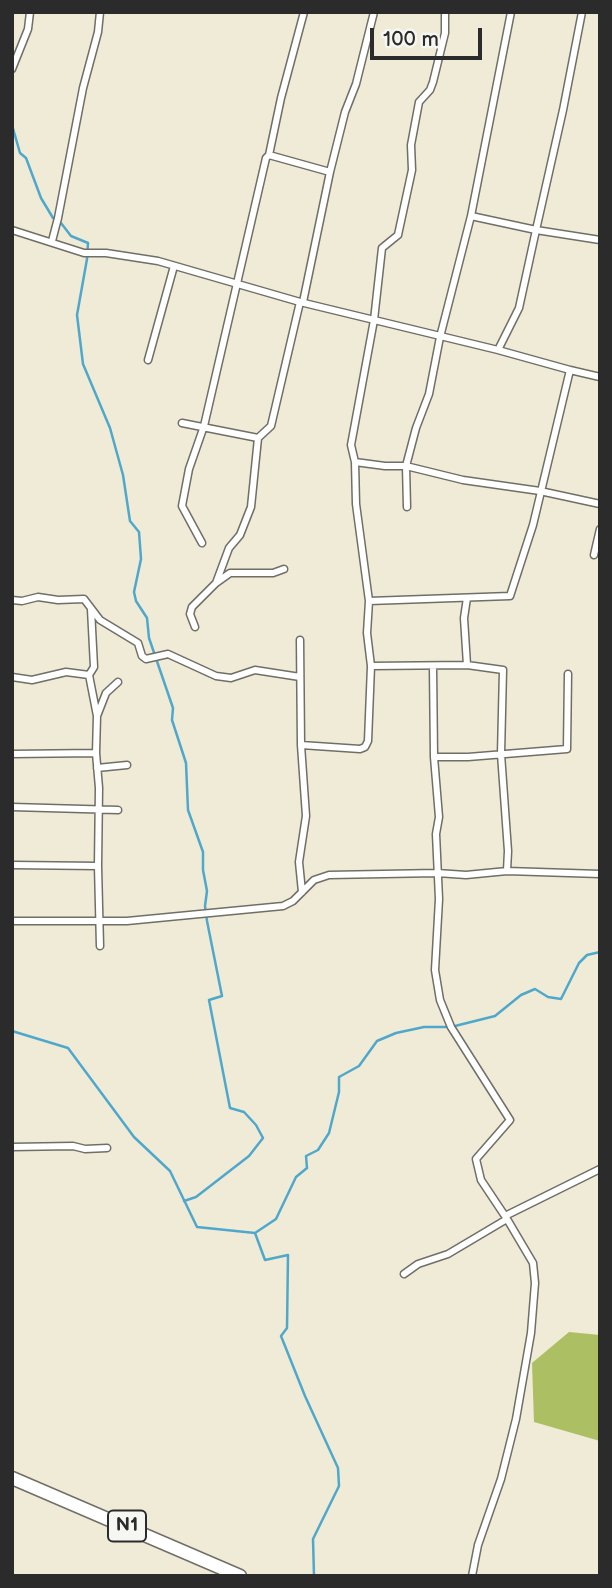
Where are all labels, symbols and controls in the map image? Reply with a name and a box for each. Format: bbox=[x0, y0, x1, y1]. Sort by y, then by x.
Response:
scale bar bbox=[374, 14, 486, 58]
text: 100 m bbox=[383, 27, 439, 52]
road number: N1 bbox=[108, 1510, 146, 1542]

